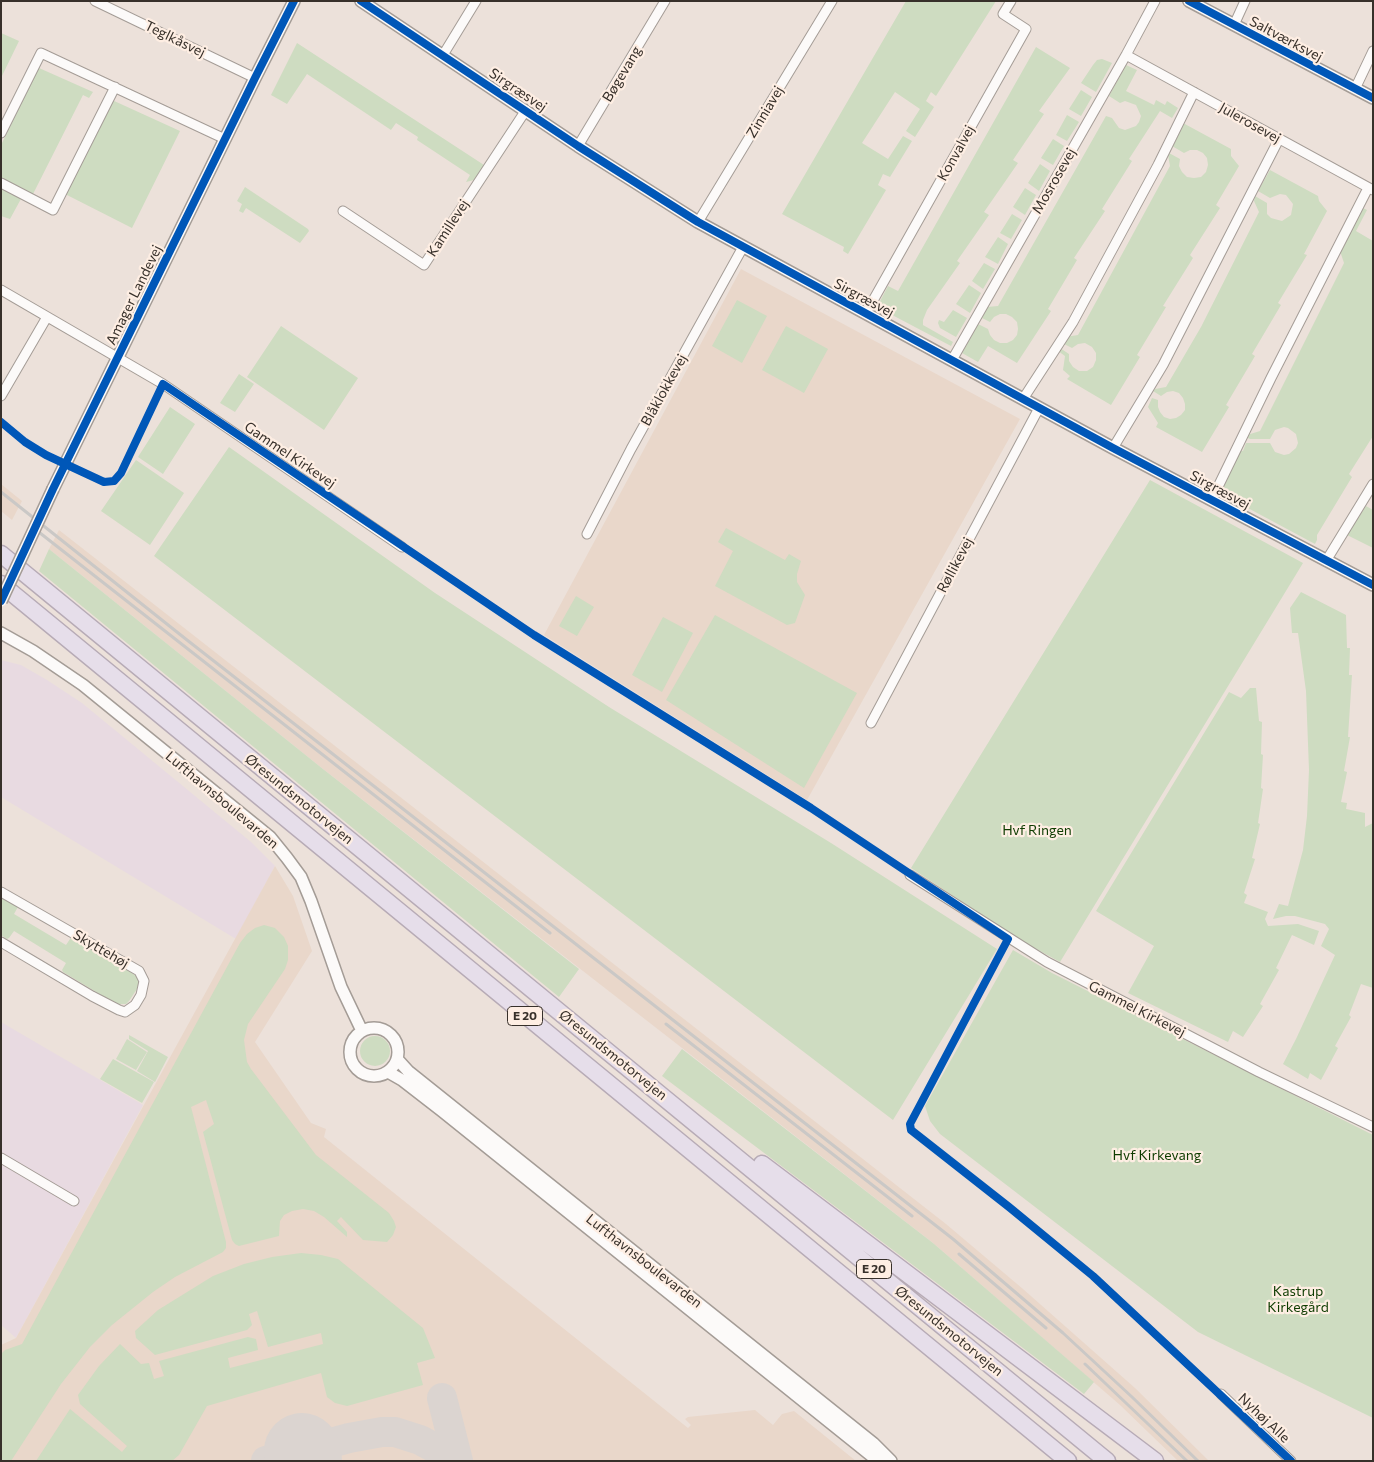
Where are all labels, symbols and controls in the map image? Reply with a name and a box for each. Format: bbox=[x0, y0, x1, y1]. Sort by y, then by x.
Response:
street label: Saltværksvej bbox=[1246, 13, 1326, 65]
street label: Teglkåsvej bbox=[142, 17, 208, 61]
street label: Bøgevang bbox=[599, 43, 645, 105]
street label: Sirgræsvej bbox=[486, 65, 550, 115]
street label: Zinniavej bbox=[743, 83, 787, 141]
street label: Julerosevej bbox=[1216, 99, 1284, 147]
street label: Konvalvej bbox=[934, 122, 978, 184]
street label: Mosrosevej bbox=[1028, 145, 1080, 217]
street label: Kamillevej bbox=[423, 196, 473, 260]
street label: Amager Landevej bbox=[103, 242, 165, 348]
street label: Sirgræsvej bbox=[831, 275, 897, 321]
street label: Blåklokkevej bbox=[637, 351, 691, 429]
street label: Gammel Kirkevej bbox=[241, 418, 339, 492]
street label: Sirgræsvej bbox=[1187, 467, 1253, 513]
street label: Røllikevej bbox=[933, 534, 977, 596]
street label: Lufthavnsboulevarden bbox=[162, 748, 282, 852]
street label: Øresundsmotorvejen bbox=[242, 750, 356, 848]
park label: Hvf Ringen bbox=[1002, 822, 1072, 838]
street label: Skyttehøj bbox=[70, 926, 132, 972]
street label: Gammel Kirkevej bbox=[1086, 977, 1188, 1041]
road number: E 20 bbox=[508, 1006, 542, 1026]
street label: Øresundsmotorvejen bbox=[556, 1006, 670, 1104]
park label: Hvf Kirkevang bbox=[1113, 1147, 1201, 1163]
street label: Lufthavnsboulevarden bbox=[583, 1211, 705, 1311]
road number: E 20 bbox=[856, 1260, 892, 1278]
street label: Øresundsmotorvejen bbox=[892, 1282, 1006, 1380]
park label: Kastrup Kirkegård bbox=[1267, 1283, 1329, 1315]
street label: Nyhøj Alle bbox=[1235, 1390, 1293, 1446]

